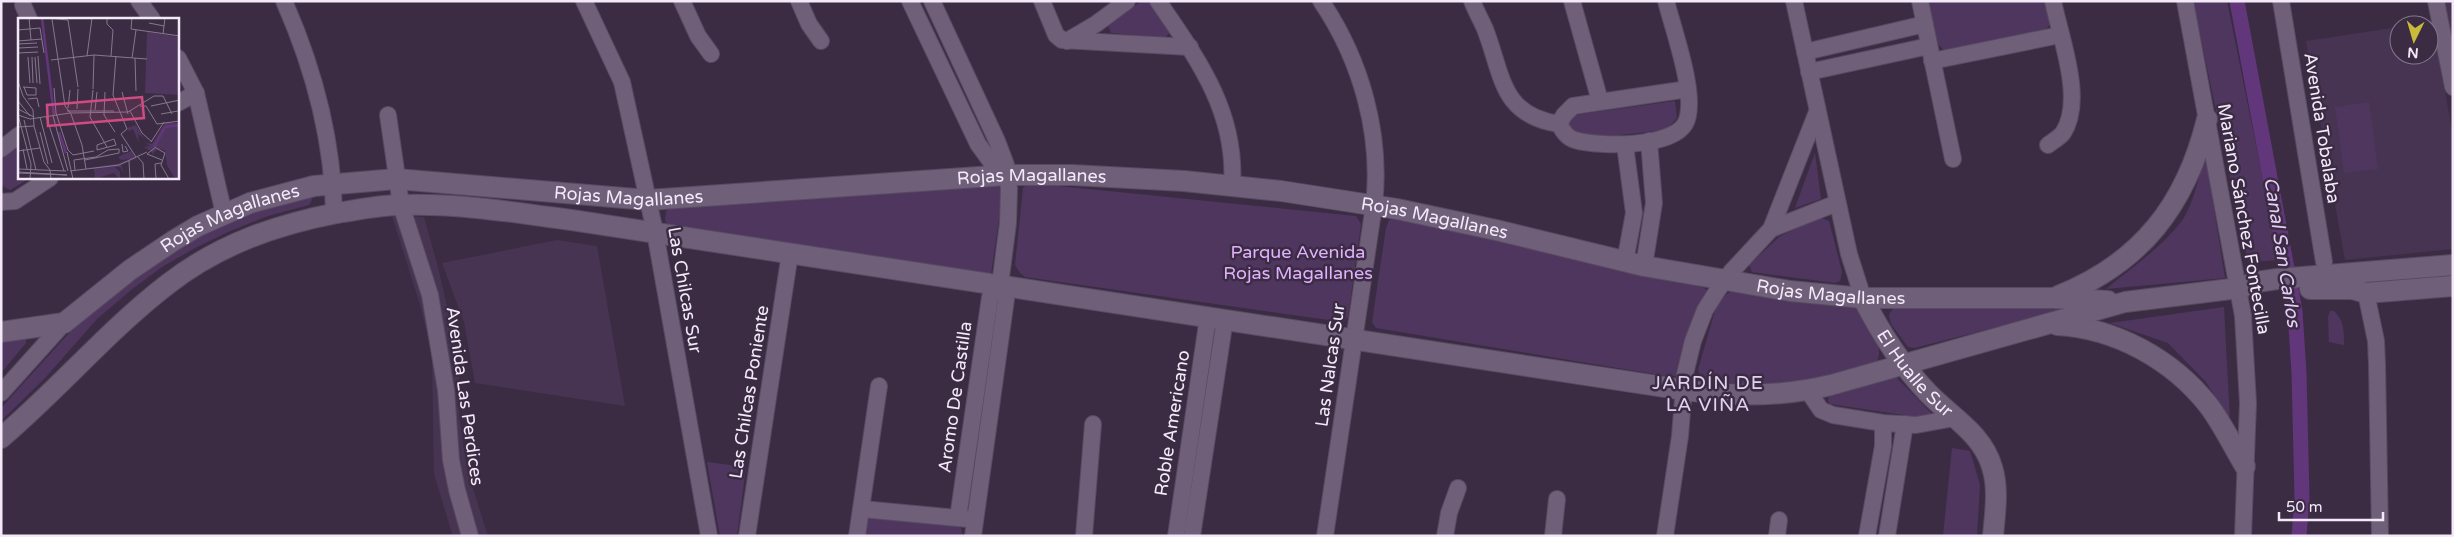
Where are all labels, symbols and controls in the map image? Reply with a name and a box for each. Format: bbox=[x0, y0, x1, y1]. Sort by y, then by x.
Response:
north arrow bbox=[2389, 15, 2439, 65]
inset map bbox=[18, 18, 179, 179]
text: N bbox=[2407, 43, 2419, 61]
street label: Avenida Tobalaba bbox=[2299, 51, 2345, 205]
street label: Mariano Sánchez Fontecilla bbox=[2213, 102, 2275, 336]
street label: Rojas Magallanes bbox=[956, 164, 1107, 189]
water label: Canal San Carlos bbox=[2259, 176, 2305, 330]
street label: Rojas Magallanes bbox=[156, 179, 302, 257]
street label: Rojas Magallanes bbox=[553, 181, 704, 211]
street label: Rojas Magallanes bbox=[1359, 193, 1510, 244]
street label: Las Chilcas Sur bbox=[663, 225, 707, 355]
park label: Parque Avenida Rojas Magallanes bbox=[1223, 241, 1373, 284]
street label: Rojas Magallanes bbox=[1755, 274, 1905, 309]
street label: Las Nalcas Sur bbox=[1310, 302, 1350, 428]
street label: Las Chilcas Poniente bbox=[724, 304, 774, 480]
street label: Avenida Las Perdices bbox=[442, 305, 488, 487]
street label: Aromo De Castilla bbox=[933, 320, 977, 474]
street label: El Hualle Sur bbox=[1872, 326, 1958, 422]
street label: Roble Americano bbox=[1150, 348, 1194, 498]
district label: JARDÍN DE LA VIÑA bbox=[1652, 371, 1764, 416]
scale bar bbox=[2279, 490, 2383, 522]
text: 50 m bbox=[2286, 498, 2323, 516]

